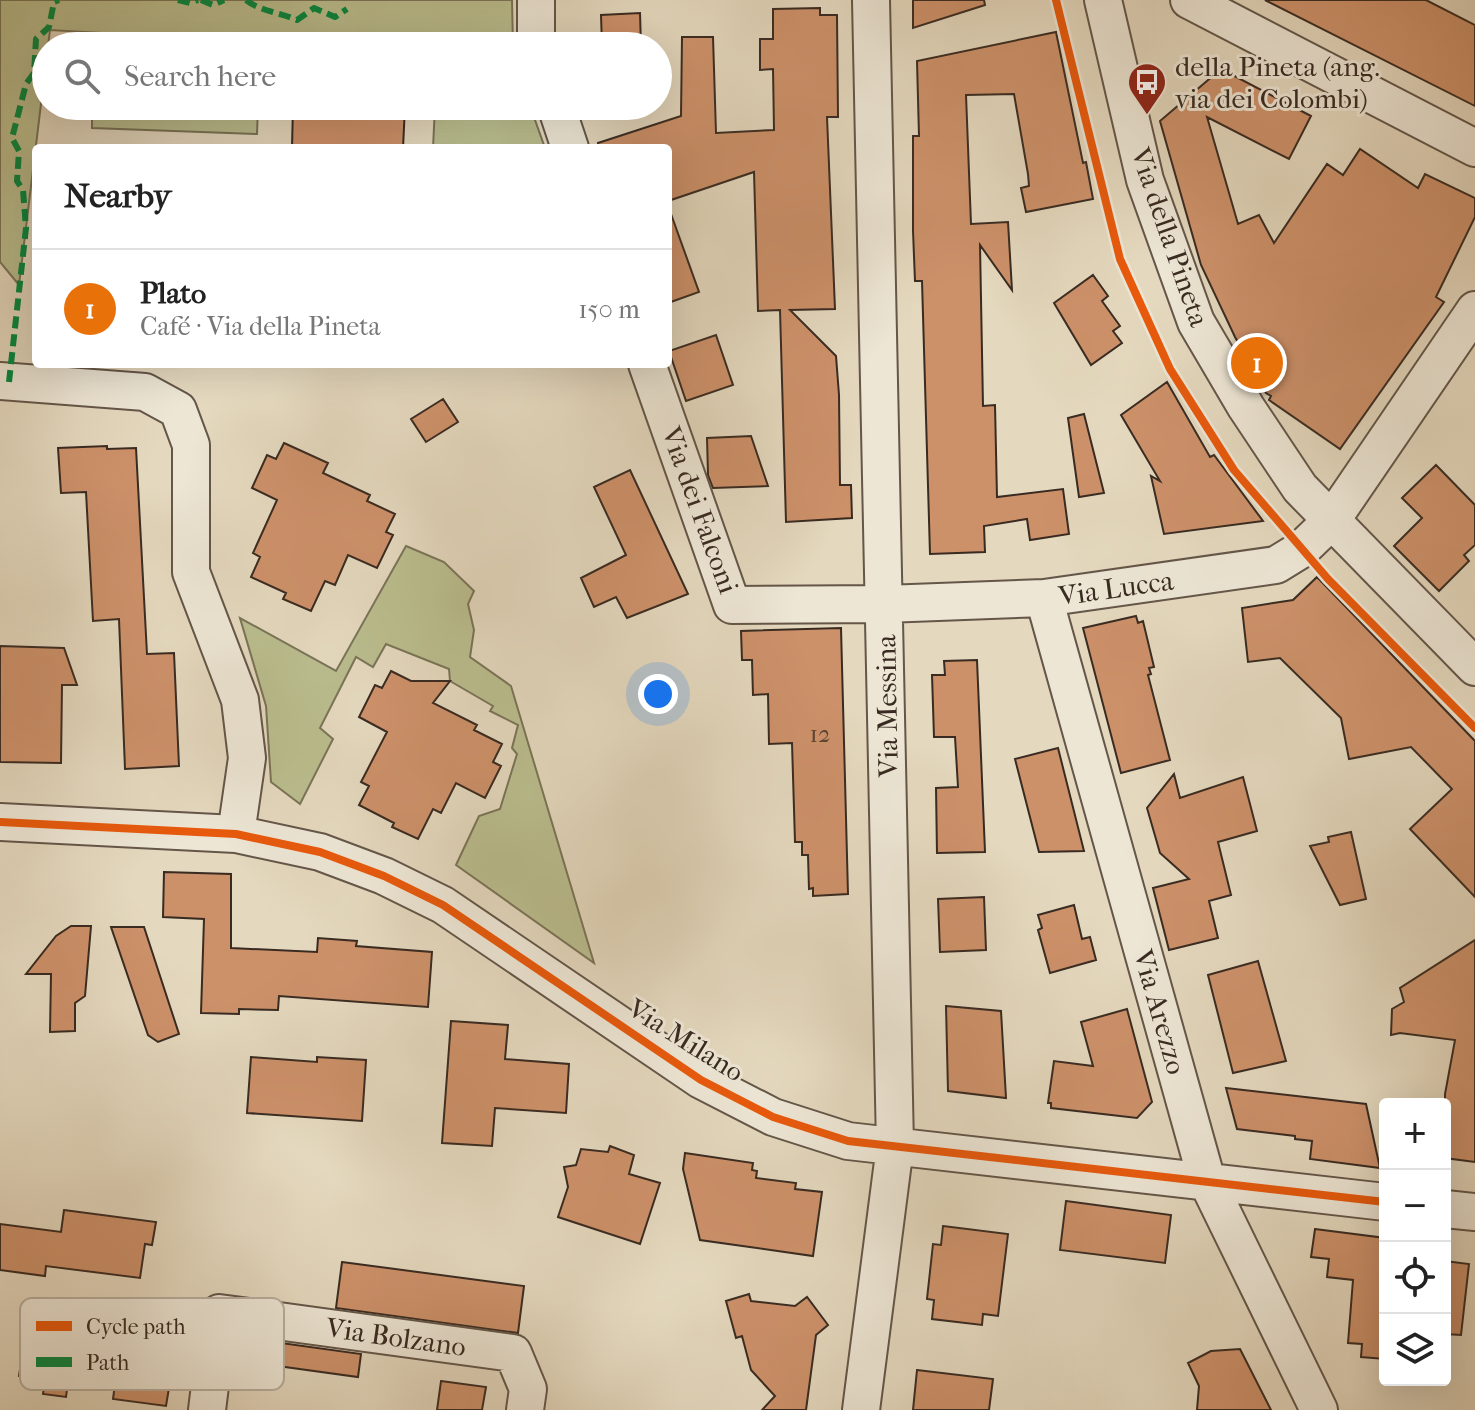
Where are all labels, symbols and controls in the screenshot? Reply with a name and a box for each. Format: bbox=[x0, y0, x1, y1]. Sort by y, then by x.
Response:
search box bbox=[32, 32, 672, 120]
place label: della Pineta (ang. via dei Colombi) bbox=[1175, 50, 1380, 115]
icon: search bbox=[60, 54, 104, 98]
text: Search here bbox=[124, 59, 276, 94]
bus stop icon: della Pineta (ang. via dei Colombi) bbox=[1126, 61, 1168, 116]
street label: Via della Pineta bbox=[1124, 142, 1216, 332]
text: Nearby bbox=[64, 176, 171, 216]
text: Plato bbox=[140, 276, 206, 311]
text: 1 bbox=[85, 294, 95, 325]
text: 150 m bbox=[578, 294, 640, 325]
text: Café · Via della Pineta bbox=[140, 311, 381, 342]
pin: 1 bbox=[1231, 333, 1283, 393]
street label: Via dei Falconi bbox=[654, 421, 745, 598]
street label: Via Lucca bbox=[1055, 563, 1177, 613]
street label: Via Messina bbox=[869, 633, 905, 779]
your location bbox=[638, 674, 678, 714]
house number: 12 bbox=[810, 720, 830, 748]
street label: Via Arezzo bbox=[1126, 945, 1194, 1078]
street label: Via Milano bbox=[621, 991, 750, 1089]
map controls bbox=[1379, 1098, 1451, 1386]
button: + bbox=[1379, 1098, 1451, 1170]
button: − bbox=[1379, 1170, 1451, 1242]
button: locate bbox=[1379, 1242, 1451, 1314]
legend bbox=[20, 1298, 284, 1390]
street label: Via Bolzano bbox=[323, 1311, 468, 1363]
text: Cycle path bbox=[86, 1314, 186, 1340]
button: layers bbox=[1379, 1314, 1451, 1386]
text: Path bbox=[86, 1350, 130, 1376]

